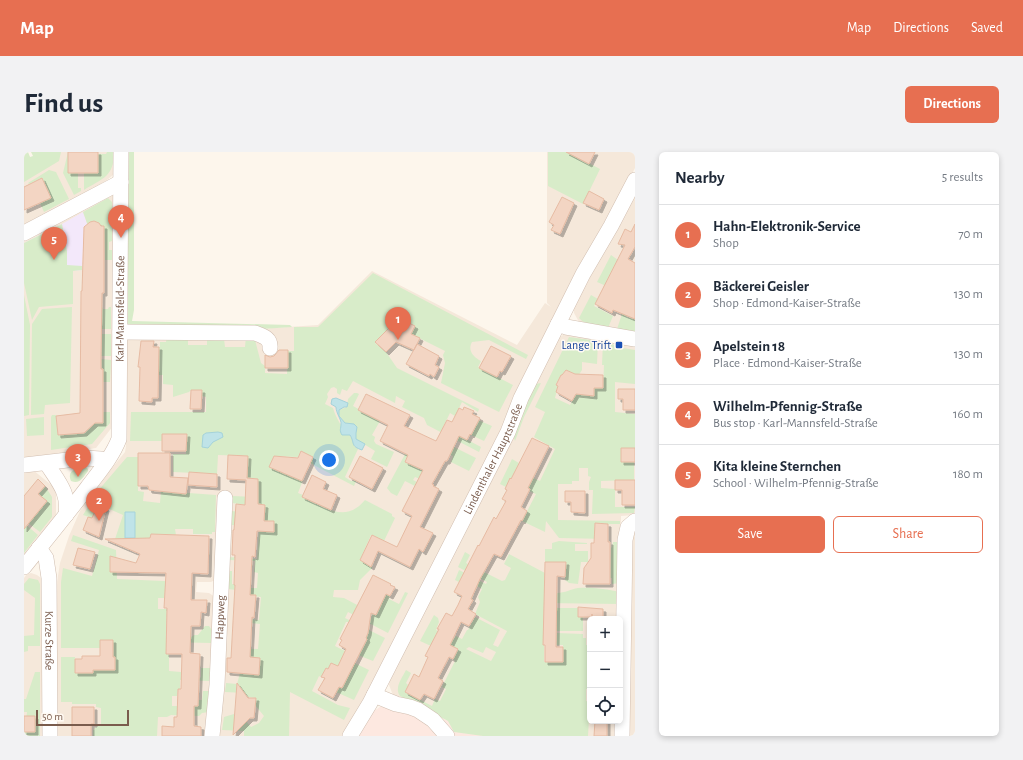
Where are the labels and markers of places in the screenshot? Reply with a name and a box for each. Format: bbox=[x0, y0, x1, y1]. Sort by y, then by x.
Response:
pin: 4 bbox=[108, 205, 134, 238]
pin: 5 bbox=[41, 227, 67, 260]
pin: 1 bbox=[385, 307, 411, 340]
place label: Lange Trift bbox=[562, 339, 611, 351]
marker: Lange Trift bbox=[614, 340, 624, 350]
pin: 3 bbox=[65, 444, 91, 477]
pin: 2 bbox=[86, 488, 112, 521]

